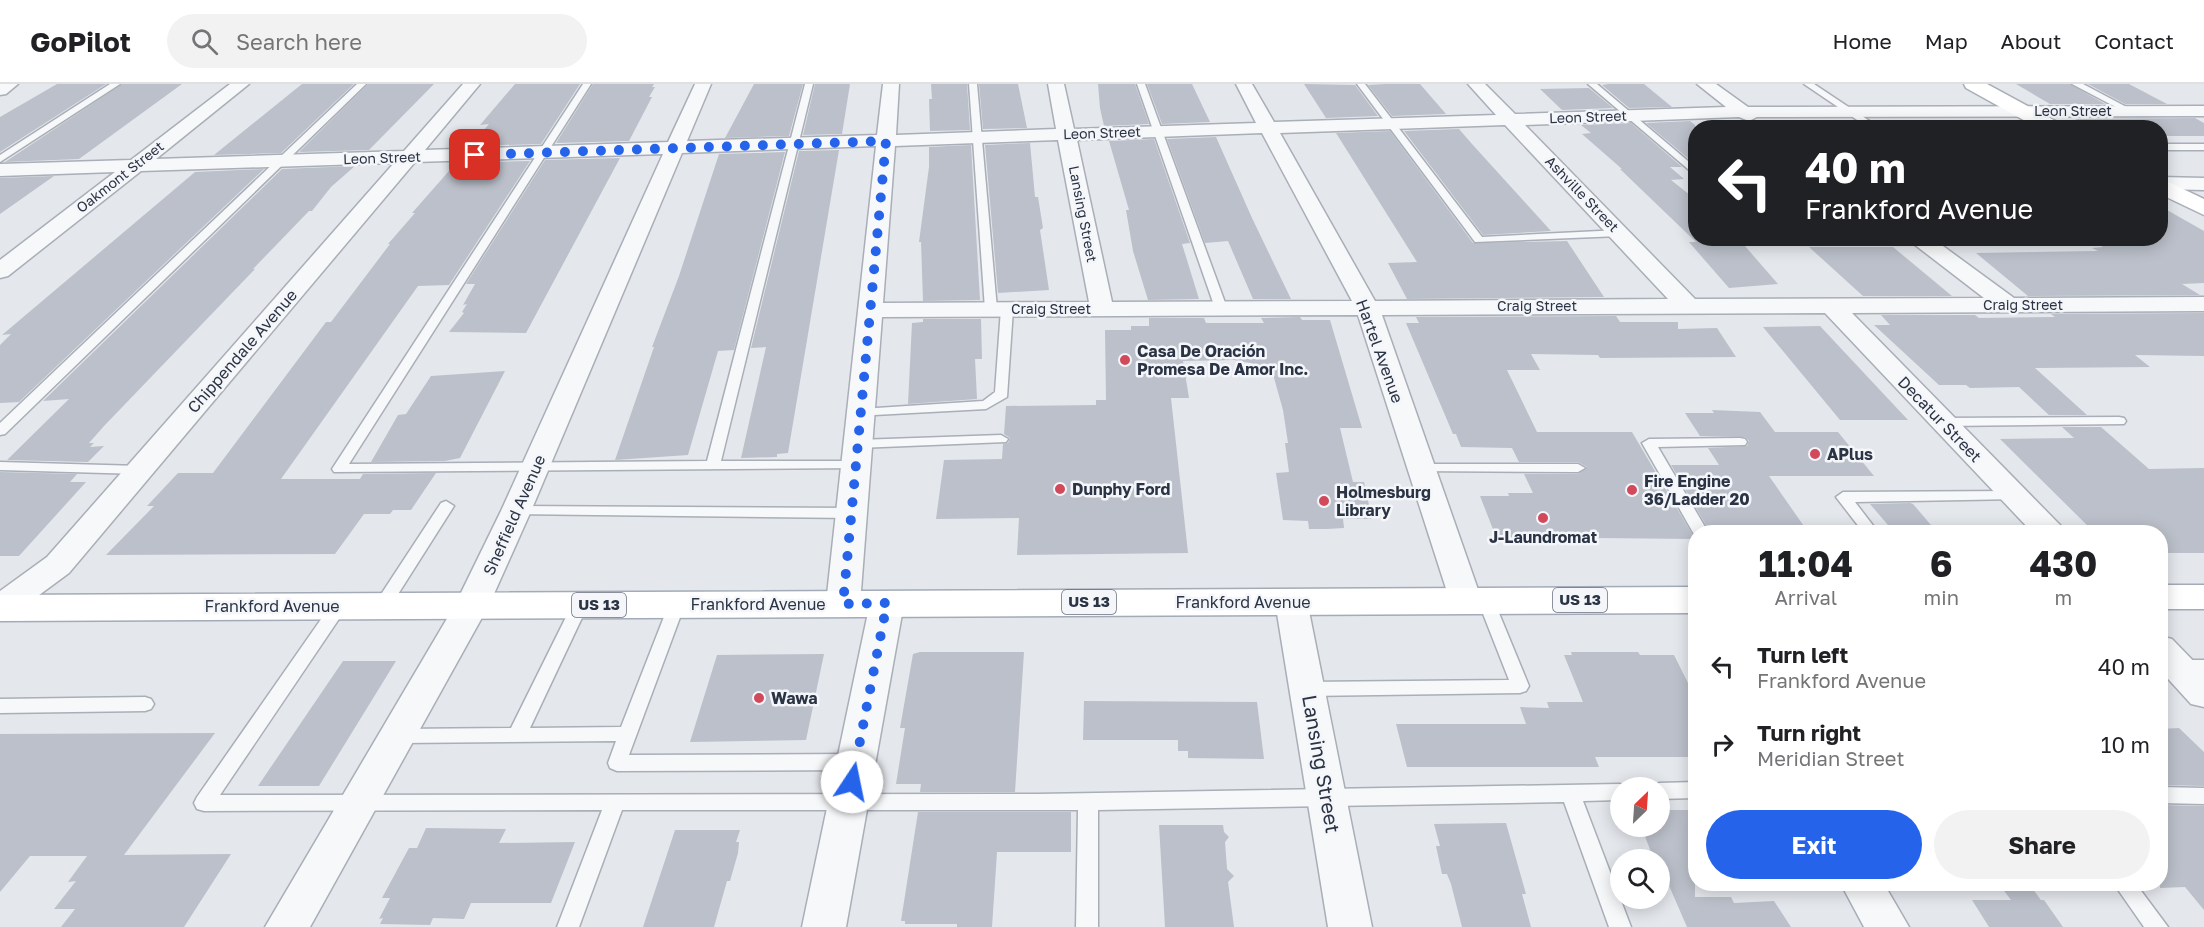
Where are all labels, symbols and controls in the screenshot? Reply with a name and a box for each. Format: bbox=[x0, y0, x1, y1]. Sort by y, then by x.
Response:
search box bbox=[167, 14, 587, 68]
text: GoPilot bbox=[30, 25, 131, 58]
icon: search bbox=[188, 25, 221, 58]
text: Search here bbox=[236, 28, 362, 55]
text: Home bbox=[1832, 28, 1892, 54]
text: Map bbox=[1925, 28, 1968, 54]
text: About bbox=[2001, 28, 2061, 54]
text: Contact bbox=[2094, 28, 2174, 54]
street label: Leon Street bbox=[2034, 102, 2112, 119]
street label: Leon Street bbox=[1549, 107, 1627, 126]
street label: Leon Street bbox=[1063, 123, 1141, 142]
pin bbox=[449, 129, 500, 180]
street label: Oakmont Street bbox=[73, 137, 167, 216]
icon: arrive bbox=[458, 138, 491, 171]
text: 40 m bbox=[1805, 142, 1906, 192]
icon: left bbox=[1706, 144, 1784, 222]
street label: Leon Street bbox=[343, 148, 421, 167]
street label: Ashville Street bbox=[1542, 152, 1623, 235]
street label: Lansing Street bbox=[1066, 164, 1101, 264]
text: Frankford Avenue bbox=[1805, 193, 2033, 225]
street label: Chippendale Avenue bbox=[183, 285, 301, 417]
street label: Hartel Avenue bbox=[1352, 296, 1408, 406]
street label: Craig Street bbox=[1983, 296, 2063, 313]
street label: Craig Street bbox=[1497, 297, 1577, 314]
street label: Craig Street bbox=[1011, 300, 1091, 317]
place label: Casa De Oración Promesa De Amor Inc. bbox=[1137, 341, 1308, 379]
marker: Casa De Oración Promesa De Amor Inc. bbox=[1118, 353, 1132, 367]
street label: Decatur Street bbox=[1894, 372, 1986, 466]
place label: APlus bbox=[1827, 444, 1873, 464]
marker: APlus bbox=[1808, 447, 1822, 461]
street label: Sheffield Avenue bbox=[478, 452, 550, 578]
place label: Fire Engine 36/Ladder 20 bbox=[1644, 471, 1750, 509]
place label: Dunphy Ford bbox=[1072, 479, 1170, 499]
marker: Dunphy Ford bbox=[1053, 482, 1067, 496]
place label: Holmesburg Library bbox=[1336, 482, 1431, 520]
marker: Fire Engine 36/Ladder 20 bbox=[1625, 483, 1639, 497]
marker: Holmesburg Library bbox=[1317, 494, 1331, 508]
marker: J-Laundromat bbox=[1536, 511, 1550, 525]
place label: J-Laundromat bbox=[1489, 527, 1597, 547]
text: 11:04 bbox=[1759, 542, 1853, 585]
text: 6 bbox=[1930, 542, 1953, 585]
text: 430 bbox=[2030, 542, 2097, 585]
text: Arrival bbox=[1774, 585, 1837, 609]
text: min bbox=[1924, 585, 1959, 609]
text: m bbox=[2055, 585, 2072, 609]
road number: US 13 bbox=[1553, 588, 1607, 612]
road number: US 13 bbox=[1062, 590, 1116, 614]
street label: Frankford Avenue bbox=[1175, 592, 1311, 612]
road number: US 13 bbox=[572, 593, 626, 617]
street label: Frankford Avenue bbox=[690, 594, 826, 614]
street label: Frankford Avenue bbox=[204, 596, 340, 616]
text: Turn left bbox=[1757, 641, 1848, 668]
icon: left bbox=[1706, 650, 1739, 683]
text: 40 m bbox=[2098, 653, 2150, 680]
text: Frankford Avenue bbox=[1757, 668, 1926, 692]
place label: Wawa bbox=[771, 688, 817, 708]
marker: Wawa bbox=[752, 691, 766, 705]
street label: Lansing Street bbox=[1298, 693, 1346, 835]
text: Turn right bbox=[1757, 719, 1861, 746]
icon: right bbox=[1706, 728, 1739, 761]
text: 10 m bbox=[2101, 731, 2150, 758]
text: Meridian Street bbox=[1757, 746, 1904, 770]
position arrow bbox=[820, 750, 884, 814]
north arrow bbox=[1610, 777, 1670, 837]
map controls bbox=[1610, 777, 1670, 909]
button: Exit bbox=[1706, 810, 1922, 879]
button: Share bbox=[1934, 810, 2150, 879]
button: search bbox=[1610, 849, 1670, 909]

